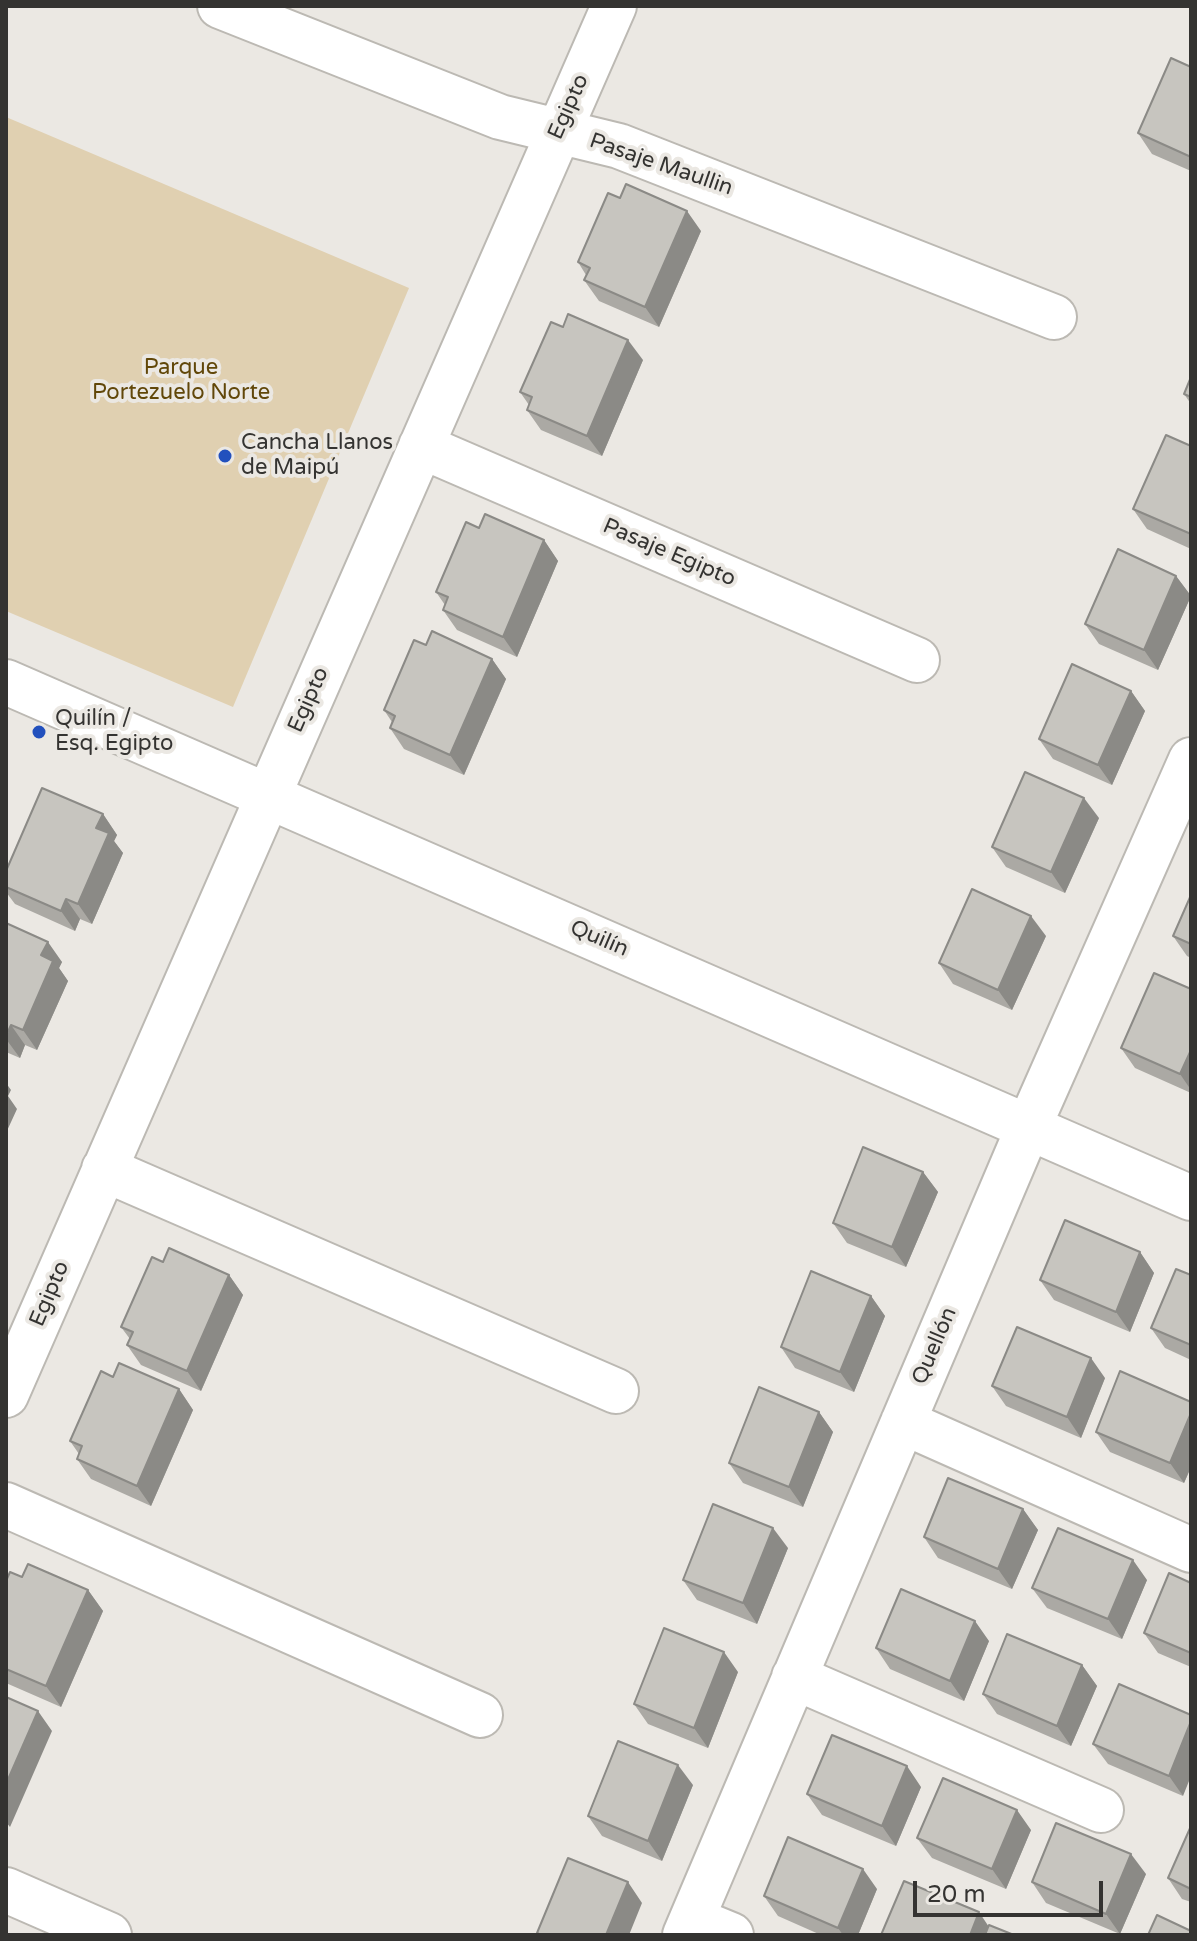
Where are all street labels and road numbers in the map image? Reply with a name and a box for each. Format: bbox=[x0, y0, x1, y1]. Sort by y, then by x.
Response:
street label: Egipto bbox=[543, 70, 595, 144]
street label: Pasaje Maullin bbox=[586, 128, 736, 202]
street label: Pasaje Egipto bbox=[599, 513, 739, 593]
street label: Egipto bbox=[283, 663, 335, 737]
street label: Quilín bbox=[566, 915, 632, 963]
street label: Egipto bbox=[24, 1257, 76, 1331]
street label: Quellón bbox=[907, 1303, 963, 1389]

